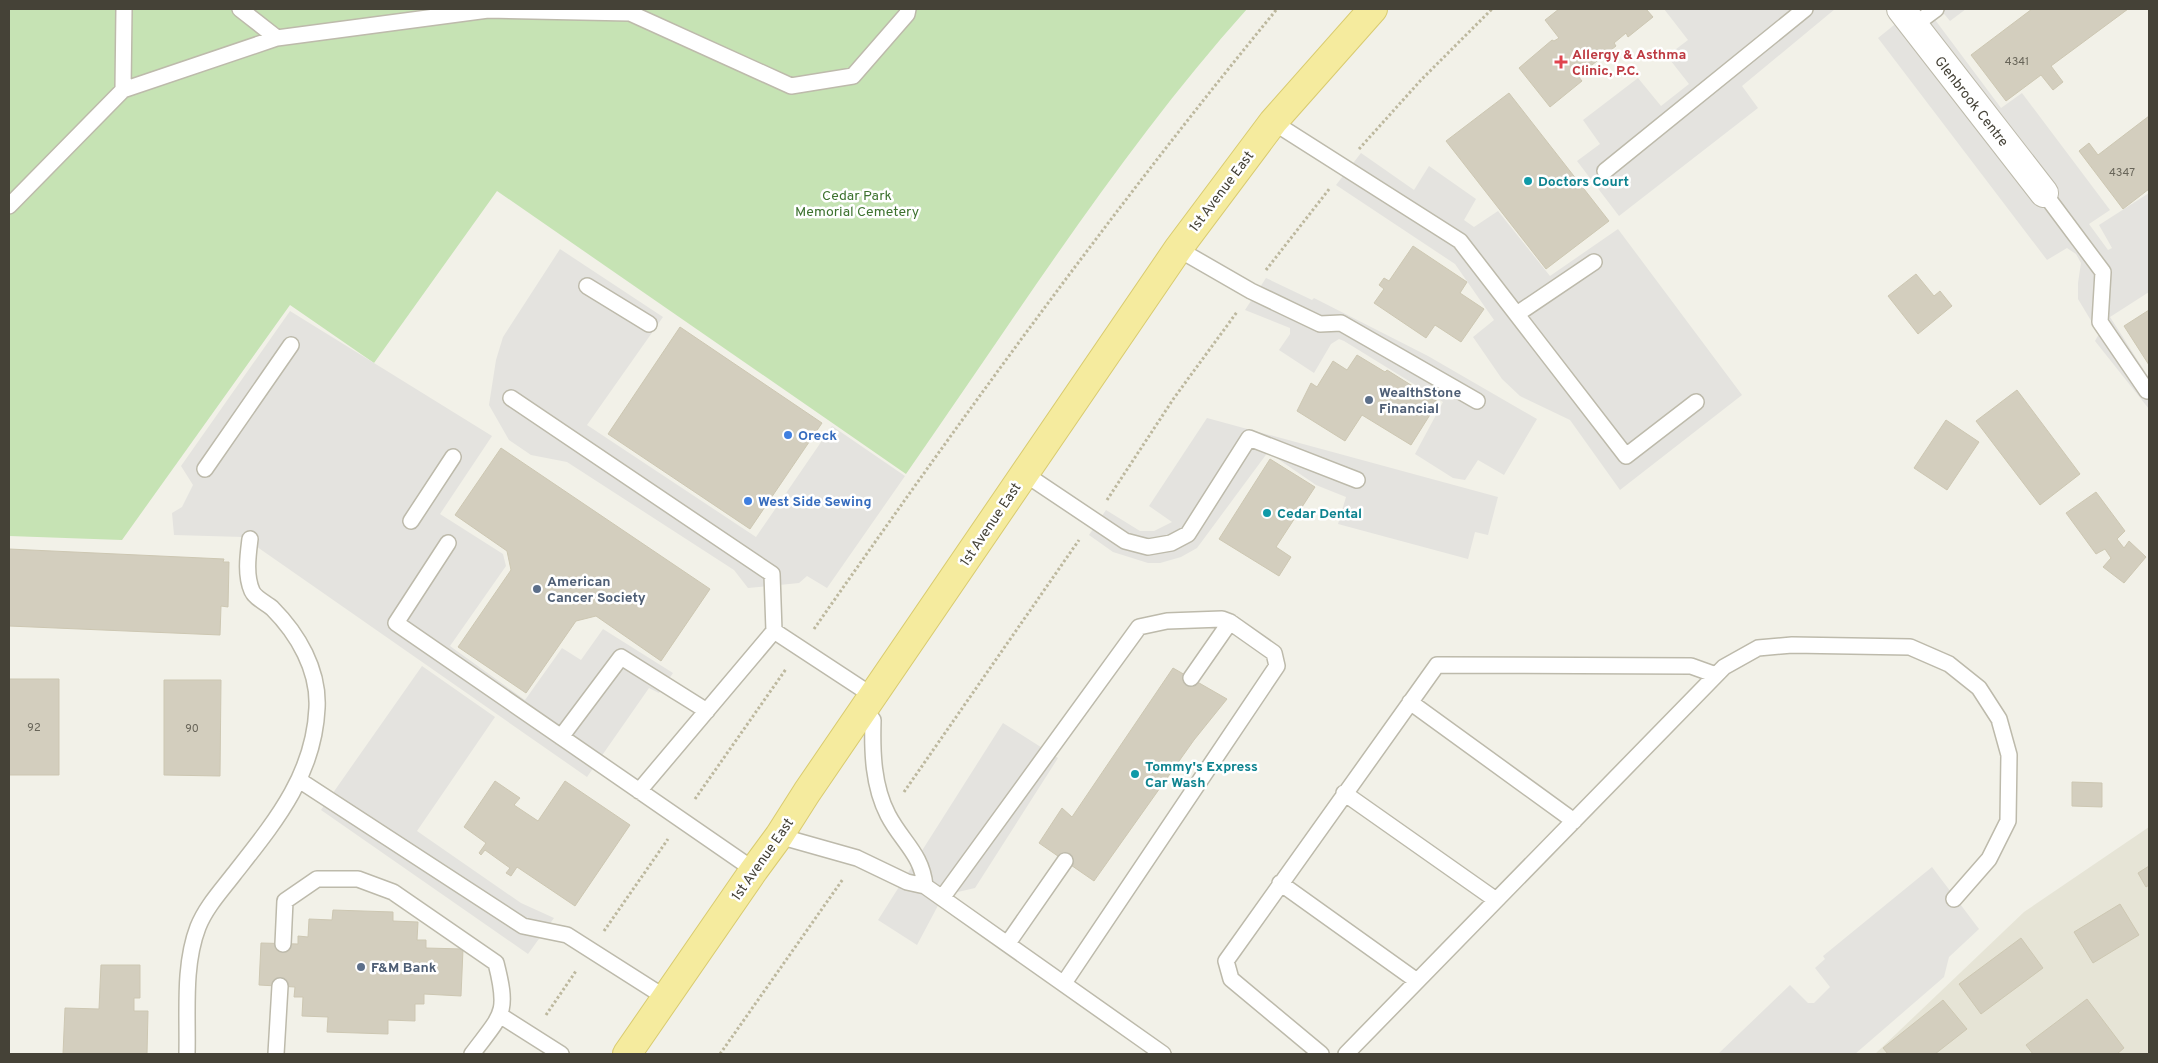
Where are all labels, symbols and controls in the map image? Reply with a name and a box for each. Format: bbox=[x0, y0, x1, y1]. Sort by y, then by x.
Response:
place label: Allergy & Asthma Clinic, P.C. bbox=[1572, 47, 1686, 80]
street label: Glenbrook Centre bbox=[1930, 53, 2011, 151]
marker: Allergy & Asthma Clinic, P.C. bbox=[1554, 55, 1568, 69]
house number: 4341 bbox=[2005, 55, 2029, 69]
street label: 1st Avenue East bbox=[1186, 148, 1258, 236]
house number: 4347 bbox=[2109, 166, 2135, 180]
place label: Doctors Court bbox=[1538, 174, 1629, 191]
marker: Doctors Court bbox=[1522, 175, 1534, 187]
park label: Cedar Park Memorial Cemetery bbox=[795, 188, 919, 221]
place label: WealthStone Financial bbox=[1379, 385, 1461, 418]
marker: WealthStone Financial bbox=[1363, 394, 1375, 406]
place label: Oreck bbox=[798, 428, 837, 445]
marker: Oreck bbox=[782, 429, 794, 441]
street label: 1st Avenue East bbox=[957, 480, 1025, 570]
place label: West Side Sewing bbox=[758, 494, 871, 511]
marker: West Side Sewing bbox=[742, 495, 754, 507]
place label: Cedar Dental bbox=[1277, 506, 1362, 523]
marker: Cedar Dental bbox=[1261, 507, 1273, 519]
place label: American Cancer Society bbox=[547, 574, 646, 607]
marker: American Cancer Society bbox=[531, 583, 543, 595]
house number: 92 bbox=[27, 721, 41, 735]
house number: 90 bbox=[185, 722, 199, 736]
place label: Tommy's Express Car Wash bbox=[1145, 759, 1258, 792]
marker: Tommy's Express Car Wash bbox=[1129, 768, 1141, 780]
street label: 1st Avenue East bbox=[728, 815, 798, 904]
place label: F&M Bank bbox=[371, 960, 437, 977]
marker: F&M Bank bbox=[355, 961, 367, 973]

